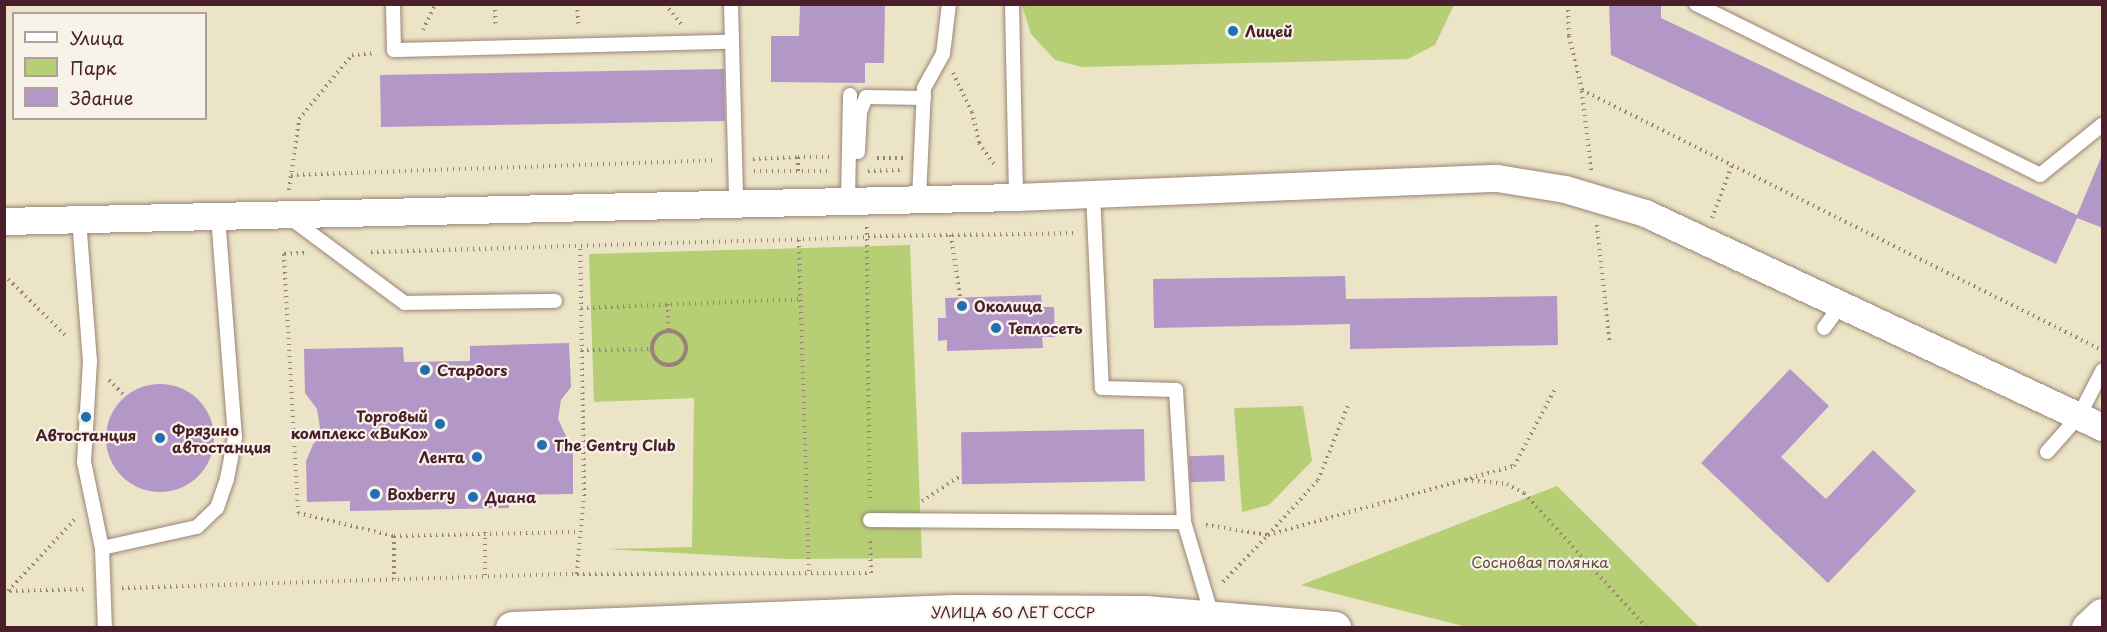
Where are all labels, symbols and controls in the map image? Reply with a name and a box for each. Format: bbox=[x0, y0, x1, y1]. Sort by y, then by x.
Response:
legend bbox=[12, 12, 207, 120]
place label: Лицей bbox=[1245, 22, 1293, 40]
text: Улица bbox=[70, 24, 124, 51]
marker: Лицей bbox=[1226, 24, 1240, 38]
text: Парк bbox=[70, 54, 116, 81]
text: Здание bbox=[70, 84, 133, 111]
place label: Околица bbox=[974, 297, 1043, 315]
marker: Околица bbox=[955, 299, 969, 313]
place label: Теплосеть bbox=[1008, 319, 1083, 337]
marker: Теплосеть bbox=[989, 321, 1003, 335]
place label: Стардогs bbox=[437, 361, 507, 379]
marker: Стардогs bbox=[418, 363, 432, 377]
place label: Торговый комплекс «ВиКо» bbox=[290, 406, 428, 441]
marker: Автостанция bbox=[79, 410, 93, 424]
marker: Торговый комплекс «ВиКо» bbox=[433, 417, 447, 431]
place label: Фрязино автостанция bbox=[172, 420, 271, 455]
place label: Автостанция bbox=[36, 426, 136, 444]
marker: Фрязино автостанция bbox=[153, 431, 167, 445]
place label: The Gentry Club bbox=[554, 436, 678, 454]
marker: The Gentry Club bbox=[535, 438, 549, 452]
place label: Лента bbox=[419, 448, 465, 466]
marker: Лента bbox=[470, 450, 484, 464]
place label: Boxberry bbox=[387, 485, 455, 503]
marker: Boxberry bbox=[368, 487, 382, 501]
place label: Диана bbox=[485, 488, 536, 506]
marker: Диана bbox=[466, 490, 480, 504]
park label: Сосновая полянка bbox=[1471, 553, 1609, 571]
street label: УЛИЦА 60 ЛЕТ СССР bbox=[931, 603, 1095, 621]

